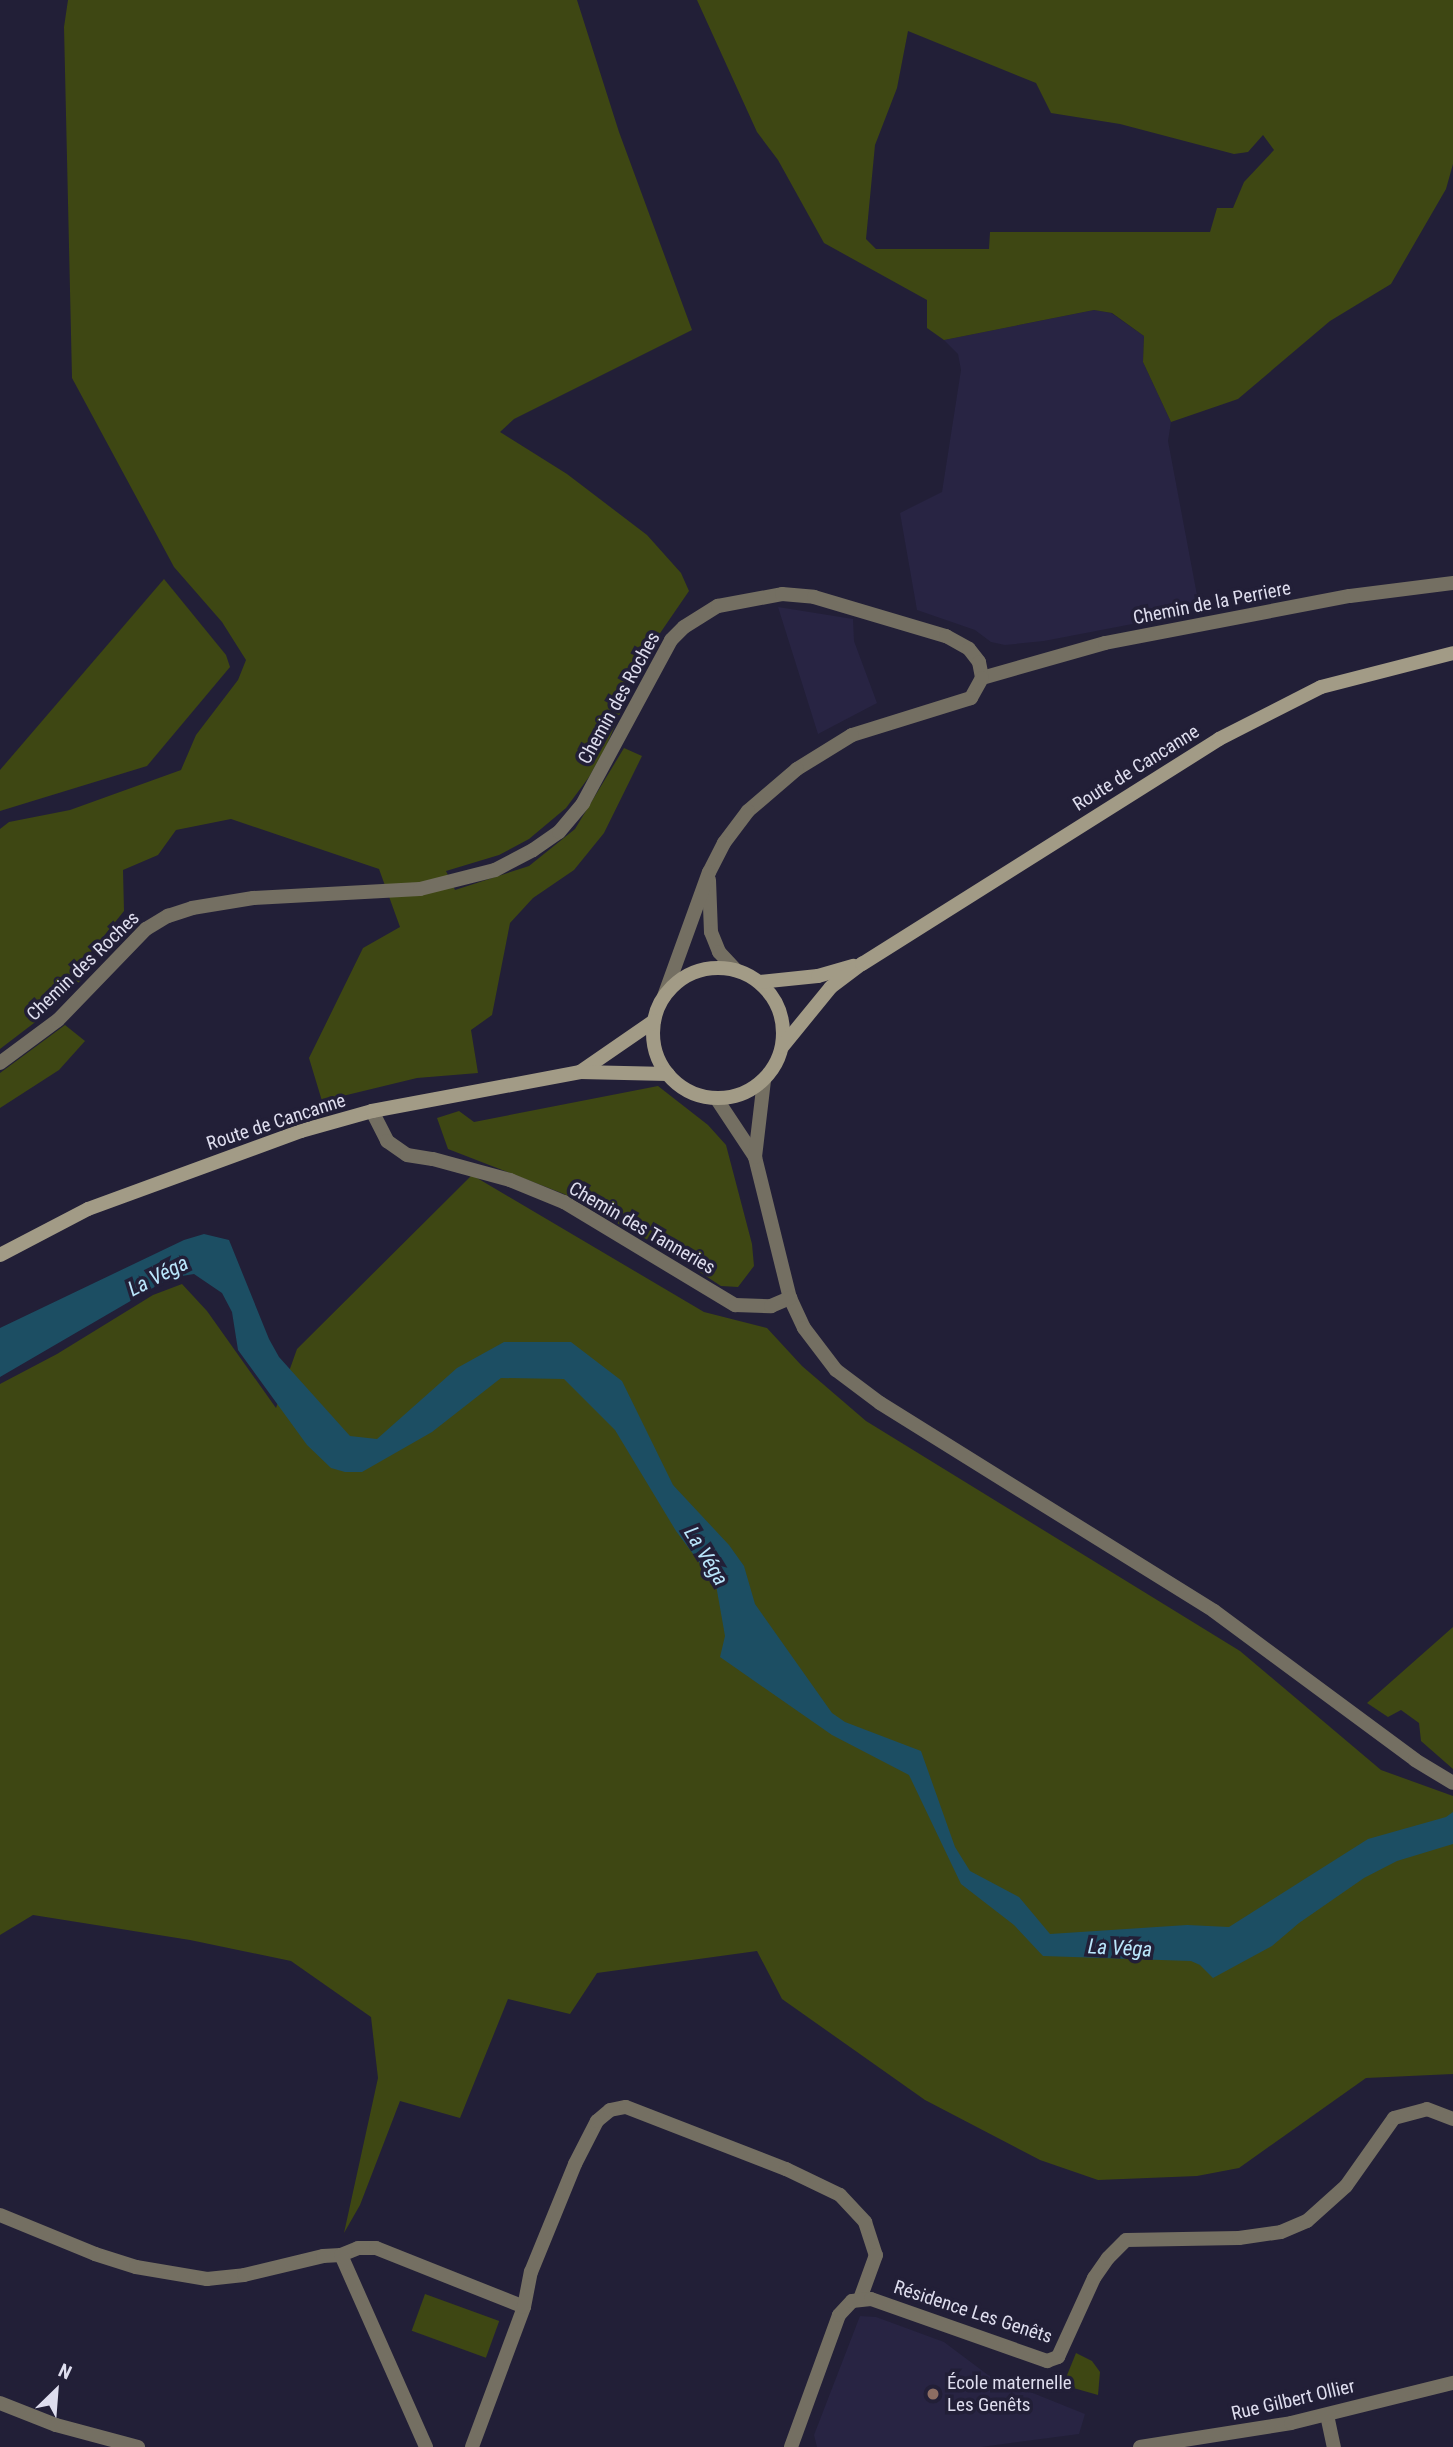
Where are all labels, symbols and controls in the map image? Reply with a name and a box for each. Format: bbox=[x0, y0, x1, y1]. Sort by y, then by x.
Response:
street label: Chemin de la Perriere bbox=[1131, 577, 1293, 629]
street label: Chemin des Roches bbox=[573, 628, 665, 768]
street label: Route de Cancanne bbox=[1069, 720, 1203, 816]
street label: Chemin des Roches bbox=[22, 907, 144, 1025]
street label: Route de Cancanne bbox=[204, 1089, 348, 1155]
street label: Chemin des Tanneries bbox=[565, 1177, 719, 1279]
water label: La Véga bbox=[124, 1250, 192, 1302]
water label: La Véga bbox=[679, 1522, 733, 1590]
water label: La Véga bbox=[1087, 1934, 1153, 1962]
street label: Résidence Les Genêts bbox=[891, 2276, 1055, 2348]
north arrow bbox=[21, 2356, 91, 2426]
text: N bbox=[55, 2359, 75, 2384]
place label: École maternelle Les Genêts bbox=[947, 2372, 1072, 2416]
street label: Rue Gilbert Ollier bbox=[1229, 2375, 1357, 2425]
marker: École maternelle Les Genêts bbox=[925, 2386, 941, 2402]

